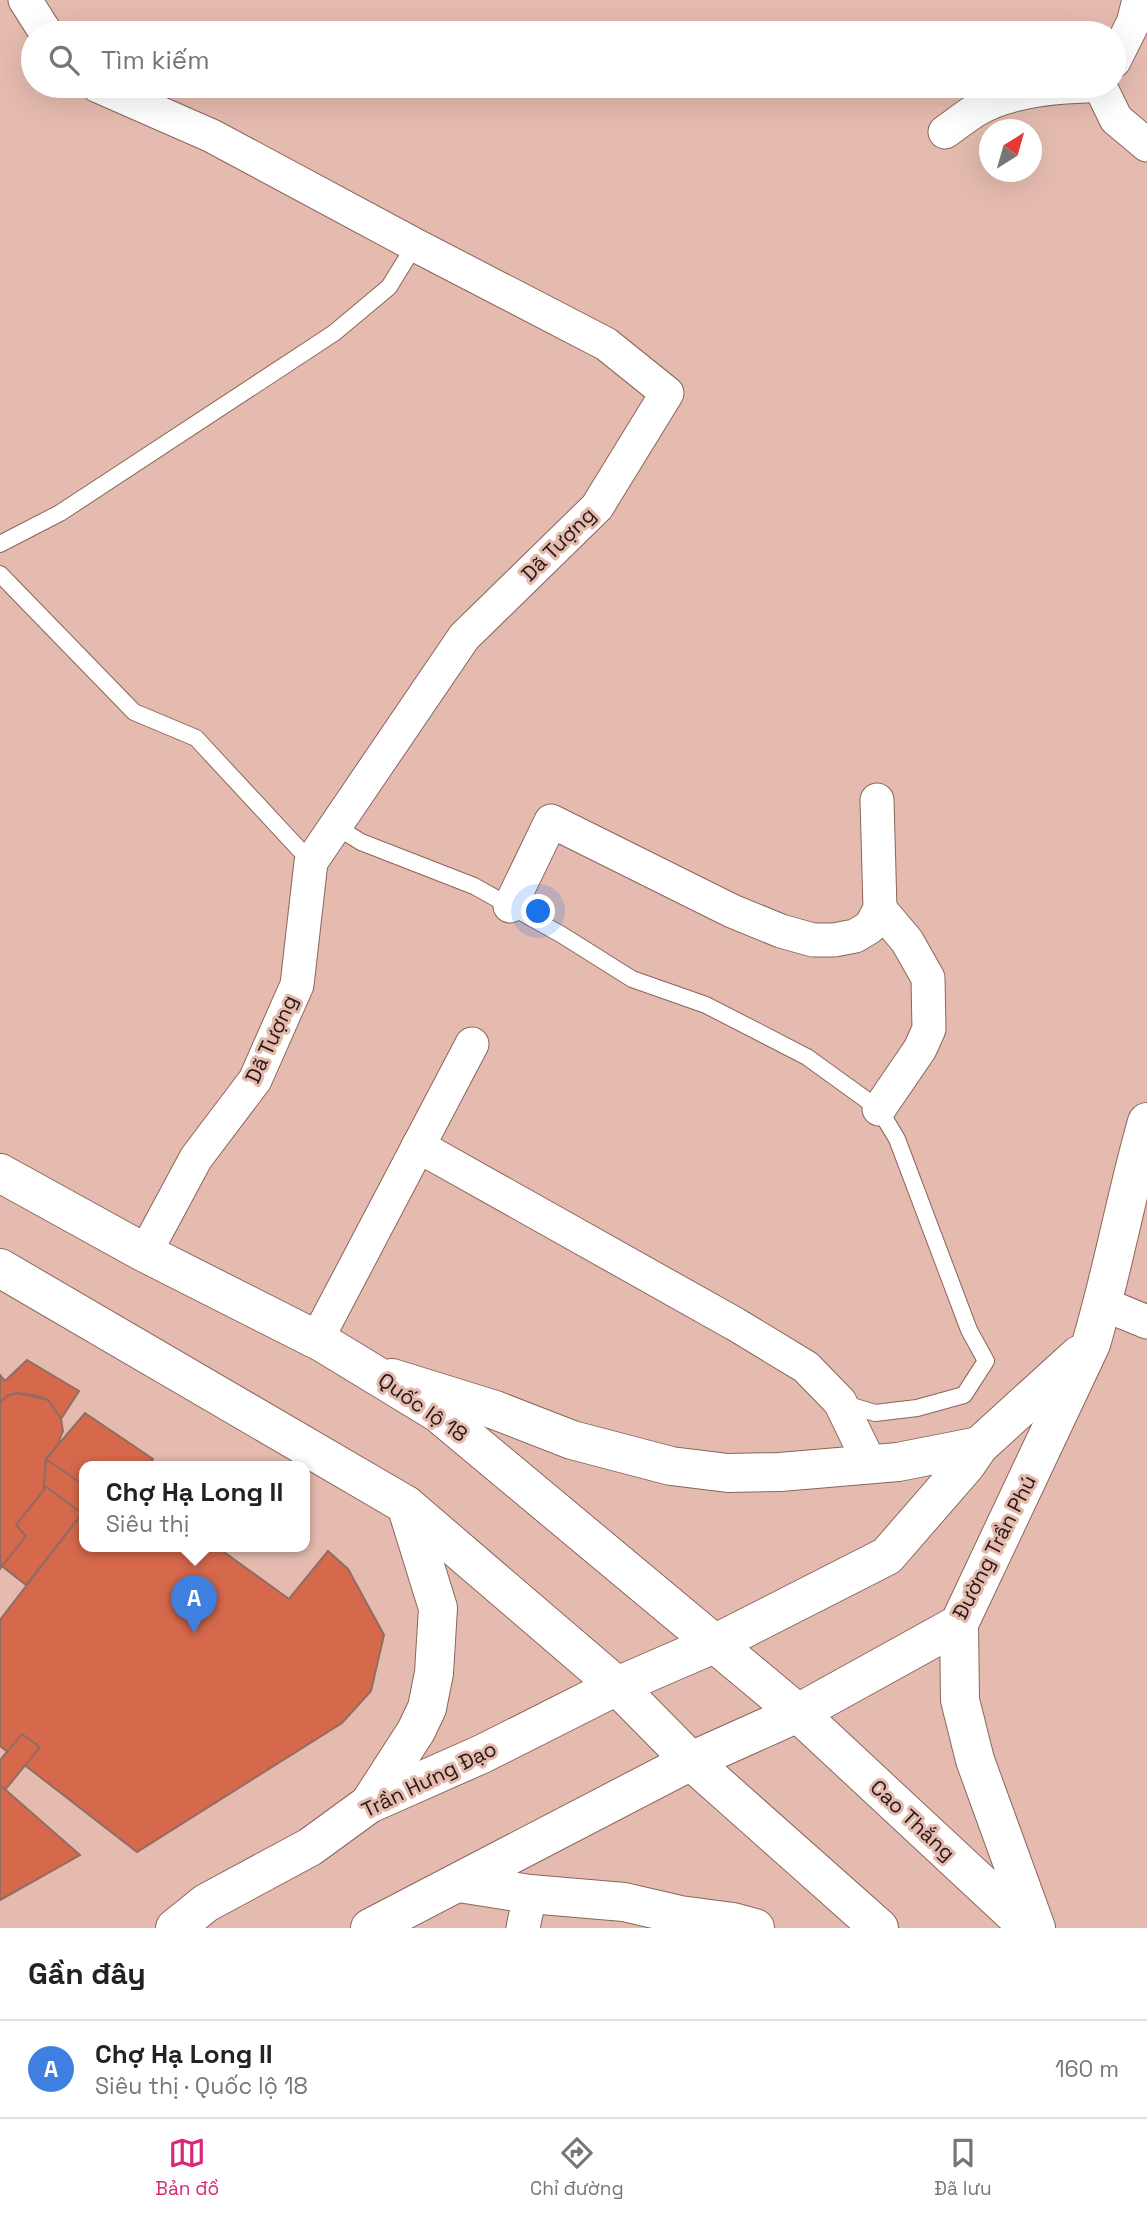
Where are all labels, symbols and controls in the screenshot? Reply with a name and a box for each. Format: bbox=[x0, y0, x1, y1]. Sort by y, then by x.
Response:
search box bbox=[21, 21, 1126, 98]
icon: search bbox=[45, 41, 83, 79]
text: Tìm kiếm bbox=[101, 43, 210, 77]
north arrow bbox=[979, 119, 1042, 182]
street label: Dã Tượng bbox=[515, 501, 601, 587]
your location bbox=[521, 894, 555, 928]
street label: Dã Tượng bbox=[239, 990, 303, 1088]
street label: Quốc lộ 18 bbox=[373, 1366, 473, 1448]
popup bbox=[79, 1461, 310, 1552]
street label: Đường Trần Phú bbox=[946, 1470, 1042, 1624]
text: Chợ Hạ Long II bbox=[106, 1475, 283, 1509]
text: Siêu thị bbox=[106, 1509, 189, 1539]
pin: A bbox=[171, 1575, 217, 1633]
street label: Trần Hưng Đạo bbox=[357, 1735, 501, 1823]
street label: Cao Thắng bbox=[865, 1774, 961, 1866]
text: Gần đây bbox=[28, 1954, 146, 1993]
text: Chợ Hạ Long II bbox=[95, 2037, 273, 2071]
text: A bbox=[44, 2054, 58, 2084]
text: 160 m bbox=[1055, 2054, 1119, 2084]
text: Siêu thị · Quốc lộ 18 bbox=[95, 2071, 308, 2101]
tab: Bản đồ bbox=[155, 2134, 219, 2201]
tab: Chỉ đường bbox=[530, 2134, 624, 2201]
tab: Đã lưu bbox=[934, 2134, 992, 2201]

